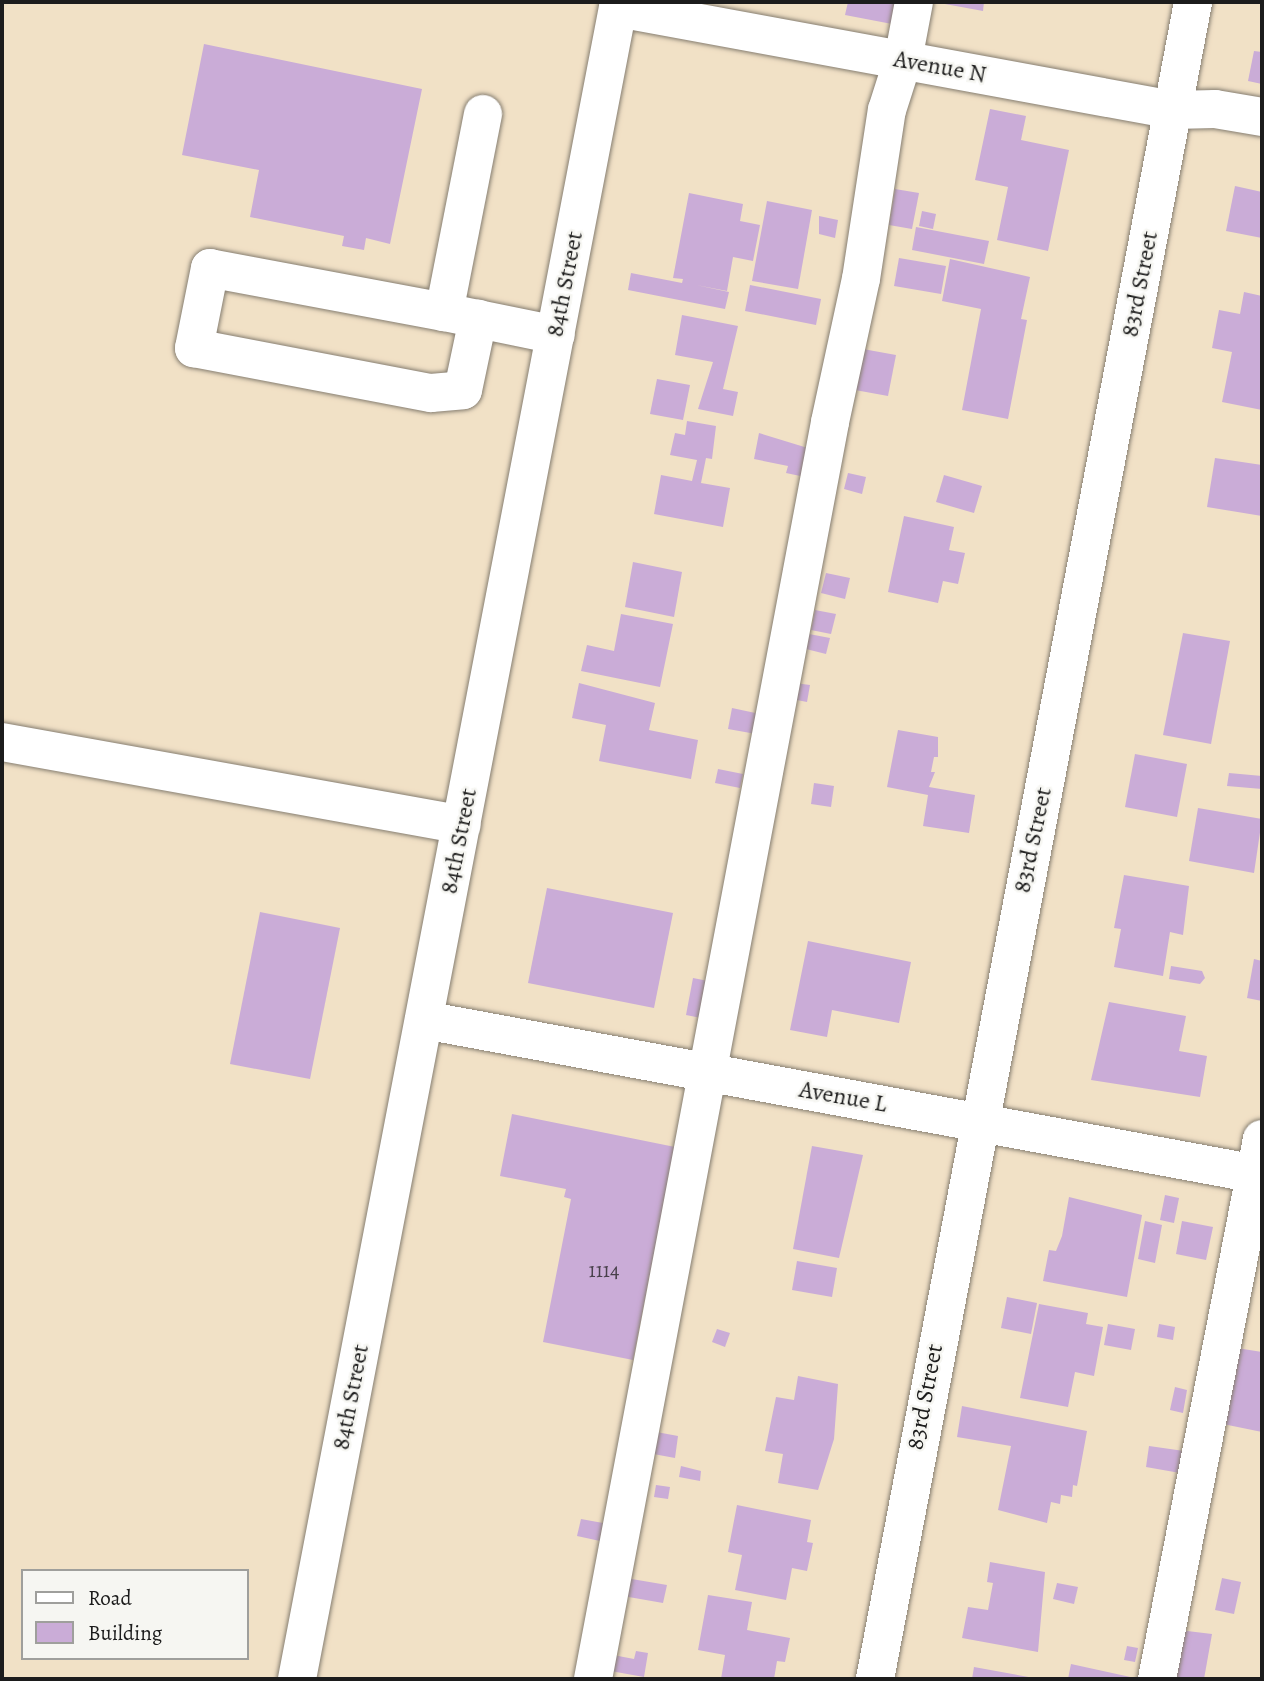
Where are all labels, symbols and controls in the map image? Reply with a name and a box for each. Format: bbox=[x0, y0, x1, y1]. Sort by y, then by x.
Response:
street label: Avenue N bbox=[891, 45, 989, 89]
street label: 84th Street bbox=[541, 229, 589, 339]
street label: 83rd Street bbox=[1116, 229, 1164, 339]
street label: 83rd Street bbox=[1008, 785, 1058, 895]
street label: 84th Street bbox=[435, 786, 483, 896]
street label: Avenue L bbox=[797, 1075, 889, 1119]
house number: 1114 bbox=[588, 1257, 620, 1283]
street label: 84th Street bbox=[327, 1342, 375, 1452]
street label: 83rd Street bbox=[901, 1342, 949, 1452]
legend bbox=[21, 1569, 248, 1660]
text: Road bbox=[88, 1584, 132, 1612]
text: Building bbox=[88, 1619, 162, 1647]

